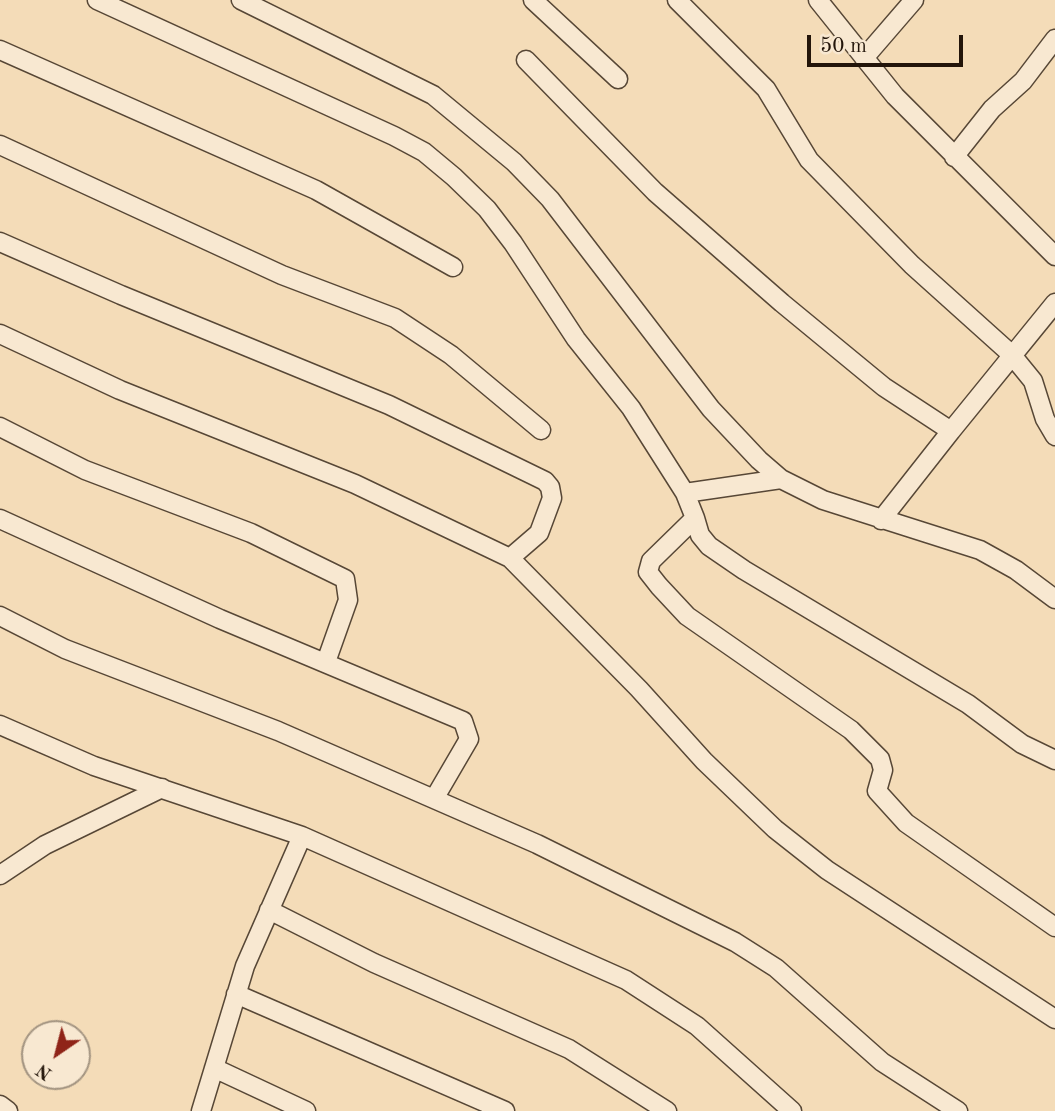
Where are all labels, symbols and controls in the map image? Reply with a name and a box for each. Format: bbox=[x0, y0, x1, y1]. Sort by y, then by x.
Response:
scale bar bbox=[810, 21, 966, 65]
text: 50 m bbox=[820, 36, 867, 57]
north arrow bbox=[21, 1020, 91, 1090]
text: N bbox=[33, 1059, 56, 1083]

